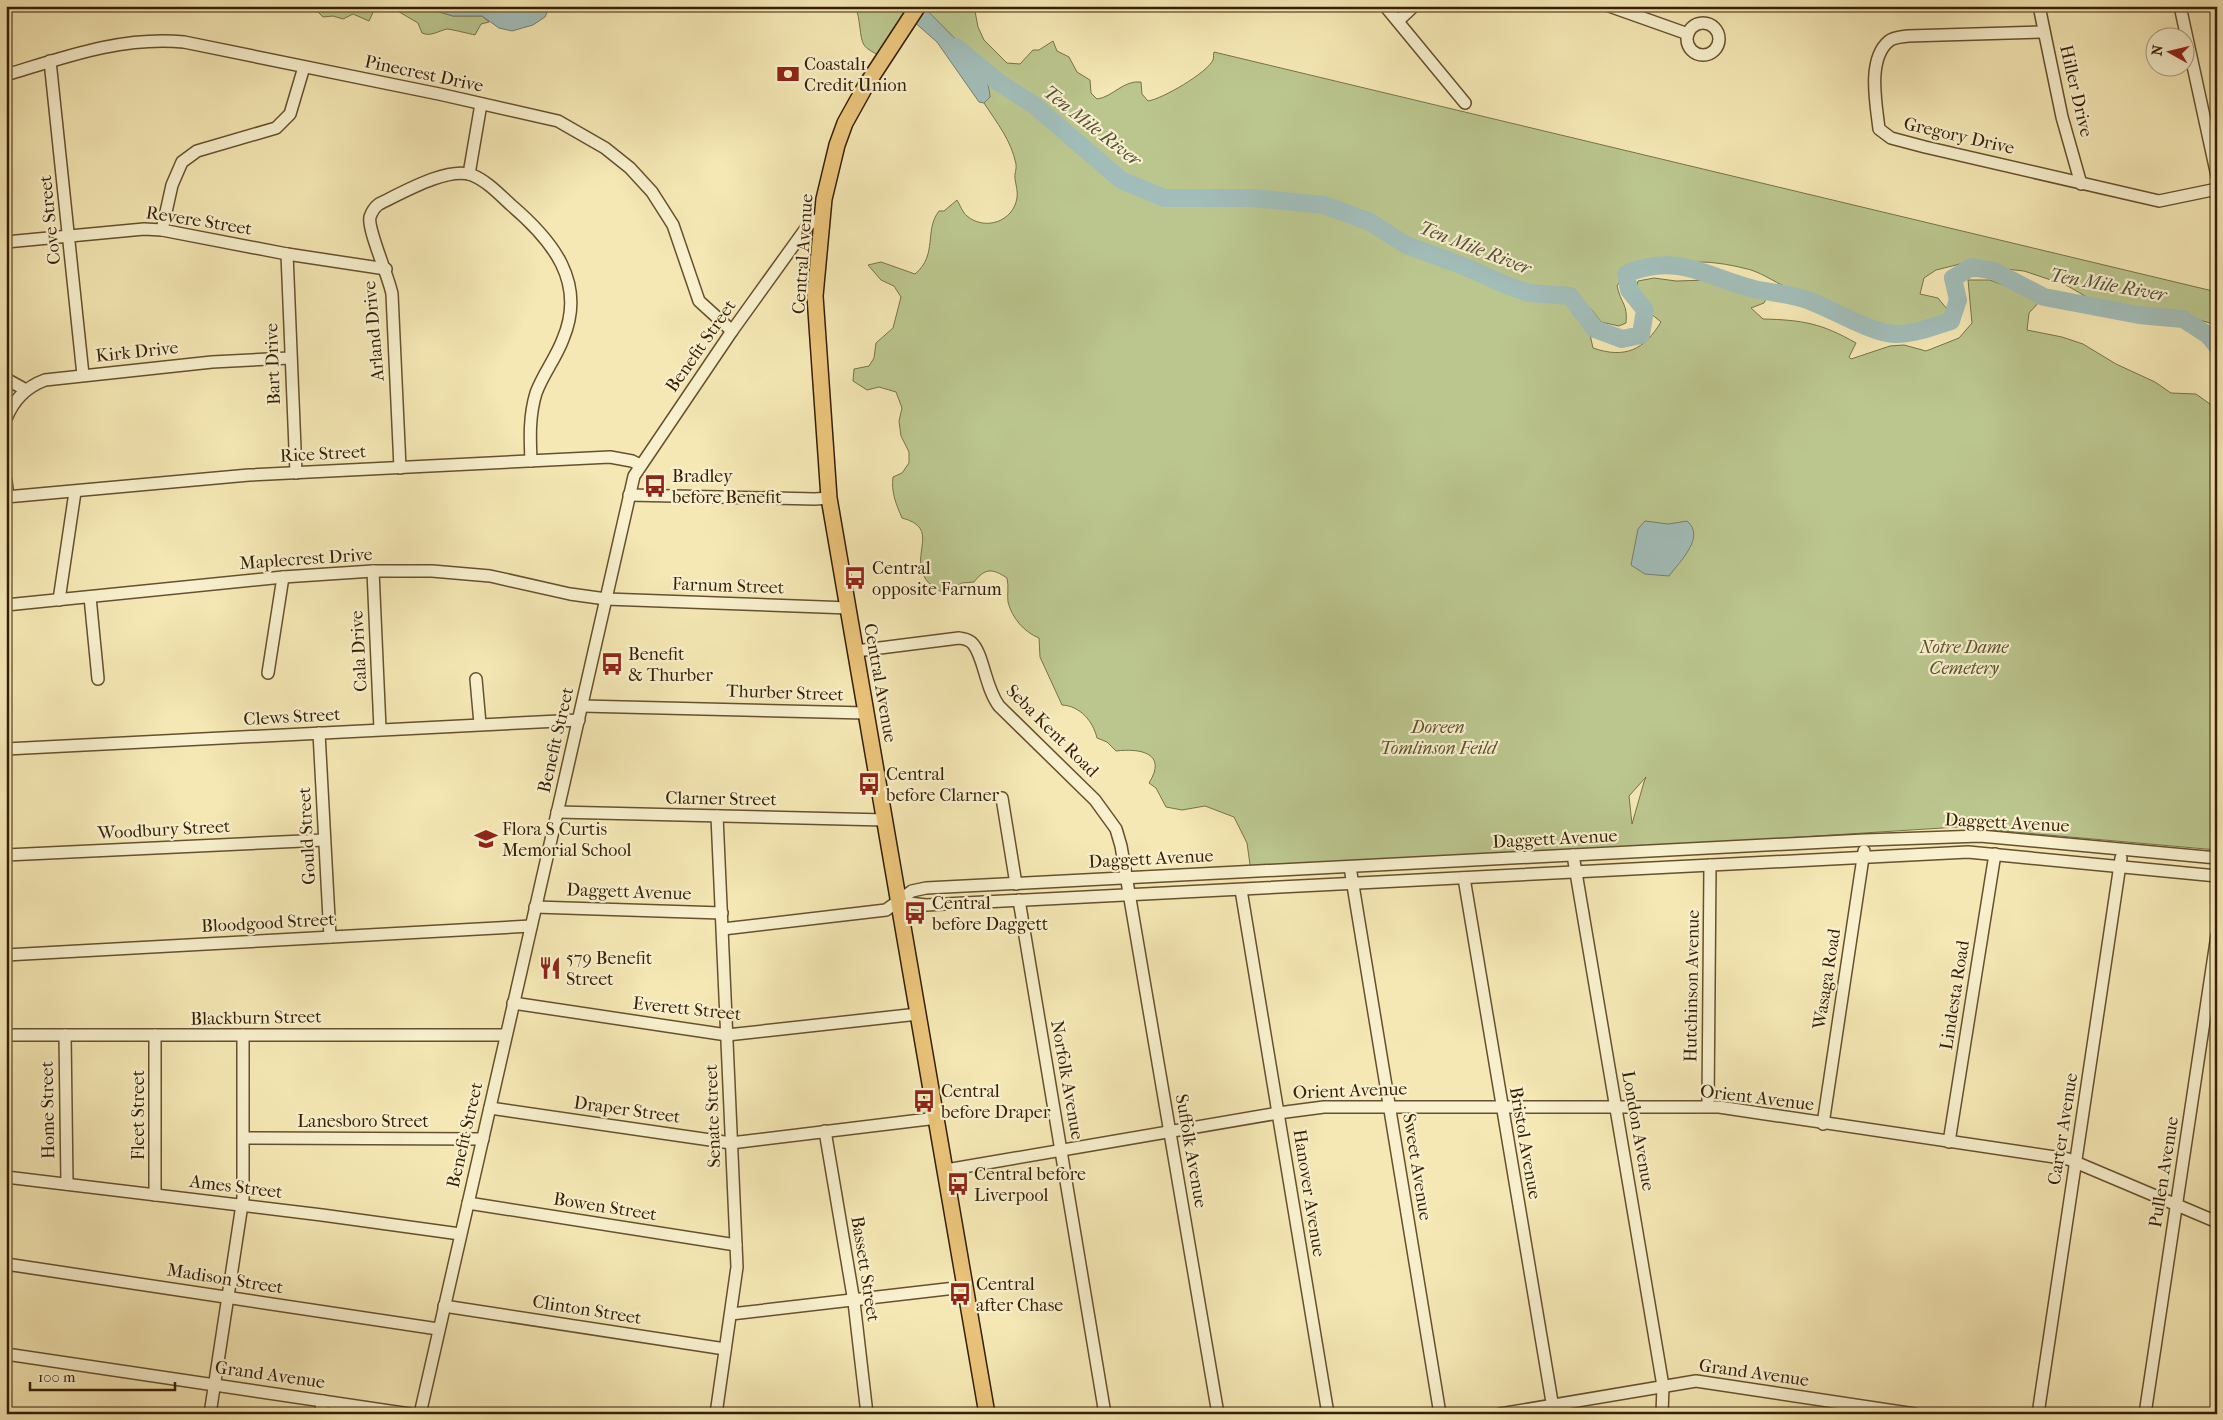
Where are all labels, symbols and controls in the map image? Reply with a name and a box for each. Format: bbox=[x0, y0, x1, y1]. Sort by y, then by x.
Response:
north arrow bbox=[2146, 28, 2196, 78]
street label: Hiller Drive bbox=[2055, 43, 2097, 139]
text: N bbox=[2148, 43, 2167, 57]
street label: Pinecrest Drive bbox=[363, 51, 485, 97]
place label: Coastal1 Credit Union bbox=[804, 54, 907, 96]
bank icon: Coastal1 Credit Union bbox=[775, 61, 801, 87]
water label: Ten Mile River bbox=[1039, 81, 1147, 172]
street label: Gregory Drive bbox=[1902, 113, 2016, 159]
street label: Cove Street bbox=[35, 174, 65, 266]
street label: Central Avenue bbox=[788, 193, 818, 315]
street label: Revere Street bbox=[145, 202, 254, 240]
water label: Ten Mile River bbox=[1416, 217, 1536, 280]
water label: Ten Mile River bbox=[2048, 264, 2170, 306]
street label: Arland Drive bbox=[359, 280, 389, 383]
street label: Benefit Street bbox=[662, 295, 741, 396]
street label: Bart Drive bbox=[261, 323, 285, 405]
street label: Kirk Drive bbox=[95, 337, 179, 367]
street label: Rice Street bbox=[279, 441, 367, 467]
place label: Bradley before Benefit bbox=[671, 466, 782, 508]
bus stop icon: Bradley before Benefit bbox=[642, 473, 668, 499]
street label: Maplecrest Drive bbox=[239, 544, 373, 574]
place label: Central opposite Farnum bbox=[872, 558, 1002, 600]
bus stop icon: Central opposite Farnum bbox=[842, 565, 868, 591]
street label: Farnum Street bbox=[672, 574, 785, 598]
street label: Cala Drive bbox=[346, 610, 372, 692]
street label: Central Avenue bbox=[859, 622, 901, 744]
park label: Notre Dame Cemetery bbox=[1918, 637, 2009, 679]
place label: Benefit & Thurber bbox=[628, 644, 713, 686]
bus stop icon: Benefit & Thurber bbox=[599, 651, 625, 677]
street label: Thurber Street bbox=[726, 680, 845, 706]
street label: Seba Kent Road bbox=[1001, 680, 1103, 782]
street label: Benefit Street bbox=[534, 685, 578, 795]
street label: Clews Street bbox=[243, 704, 342, 730]
park label: Doreen Tomlinson Feild bbox=[1380, 717, 1499, 759]
place label: Central before Clarner bbox=[885, 764, 1000, 806]
bus stop icon: Central before Clarner bbox=[856, 771, 882, 797]
street label: Gould Street bbox=[294, 786, 320, 885]
street label: Clarner Street bbox=[665, 788, 777, 810]
street label: Daggett Avenue bbox=[1944, 809, 2070, 837]
street label: Woodbury Street bbox=[96, 816, 231, 844]
place label: Flora S Curtis Memorial School bbox=[502, 819, 631, 861]
street label: Daggett Avenue bbox=[1492, 825, 1618, 853]
school or university icon: Flora S Curtis Memorial School bbox=[473, 826, 499, 852]
street label: Daggett Avenue bbox=[1088, 845, 1214, 873]
street label: Daggett Avenue bbox=[566, 879, 692, 905]
place label: Central before Daggett bbox=[931, 893, 1049, 935]
bus stop icon: Central before Daggett bbox=[902, 900, 928, 926]
street label: Bloodgood Street bbox=[201, 909, 336, 937]
street label: Hutchinson Avenue bbox=[1680, 910, 1704, 1062]
street label: Wasaga Road bbox=[1809, 927, 1845, 1032]
street label: Lindesta Road bbox=[1936, 939, 1974, 1051]
place label: 579 Benefit Street bbox=[566, 948, 653, 990]
restaurant icon: 579 Benefit Street bbox=[537, 955, 563, 981]
street label: Everett Street bbox=[632, 993, 743, 1025]
street label: Blackburn Street bbox=[190, 1006, 322, 1030]
street label: Norfolk Avenue bbox=[1046, 1019, 1088, 1141]
street label: Home Street bbox=[37, 1060, 59, 1159]
street label: Senate Street bbox=[701, 1063, 725, 1168]
street label: Fleet Street bbox=[128, 1069, 149, 1160]
street label: London Avenue bbox=[1617, 1069, 1659, 1193]
street label: Carter Avenue bbox=[2044, 1071, 2082, 1187]
street label: Orient Avenue bbox=[1292, 1079, 1408, 1103]
street label: Benefit Street bbox=[443, 1080, 487, 1190]
place label: Central before Draper bbox=[940, 1081, 1051, 1123]
street label: Orient Avenue bbox=[1699, 1081, 1815, 1115]
street label: Bristol Avenue bbox=[1505, 1085, 1545, 1201]
bus stop icon: Central before Draper bbox=[911, 1088, 937, 1114]
street label: Draper Street bbox=[572, 1092, 682, 1128]
street label: Suffolk Avenue bbox=[1171, 1092, 1211, 1210]
street label: Lanesboro Street bbox=[297, 1111, 429, 1132]
street label: Sweet Avenue bbox=[1398, 1112, 1436, 1222]
street label: Pullen Avenue bbox=[2145, 1115, 2183, 1229]
street label: Hanover Avenue bbox=[1289, 1128, 1329, 1258]
place label: Central before Liverpool bbox=[974, 1164, 1086, 1206]
street label: Ames Street bbox=[187, 1171, 284, 1203]
bus stop icon: Central before Liverpool bbox=[945, 1171, 971, 1197]
street label: Bowen Street bbox=[552, 1188, 659, 1226]
street label: Bassett Street bbox=[846, 1215, 884, 1324]
street label: Madison Street bbox=[165, 1259, 285, 1299]
place label: Central after Chase bbox=[976, 1274, 1063, 1316]
bus stop icon: Central after Chase bbox=[947, 1281, 973, 1307]
street label: Clinton Street bbox=[531, 1291, 644, 1329]
street label: Grand Avenue bbox=[1698, 1355, 1810, 1391]
street label: Grand Avenue bbox=[214, 1357, 326, 1393]
scale bar bbox=[30, 1360, 175, 1392]
text: 100 m bbox=[38, 1368, 76, 1386]

